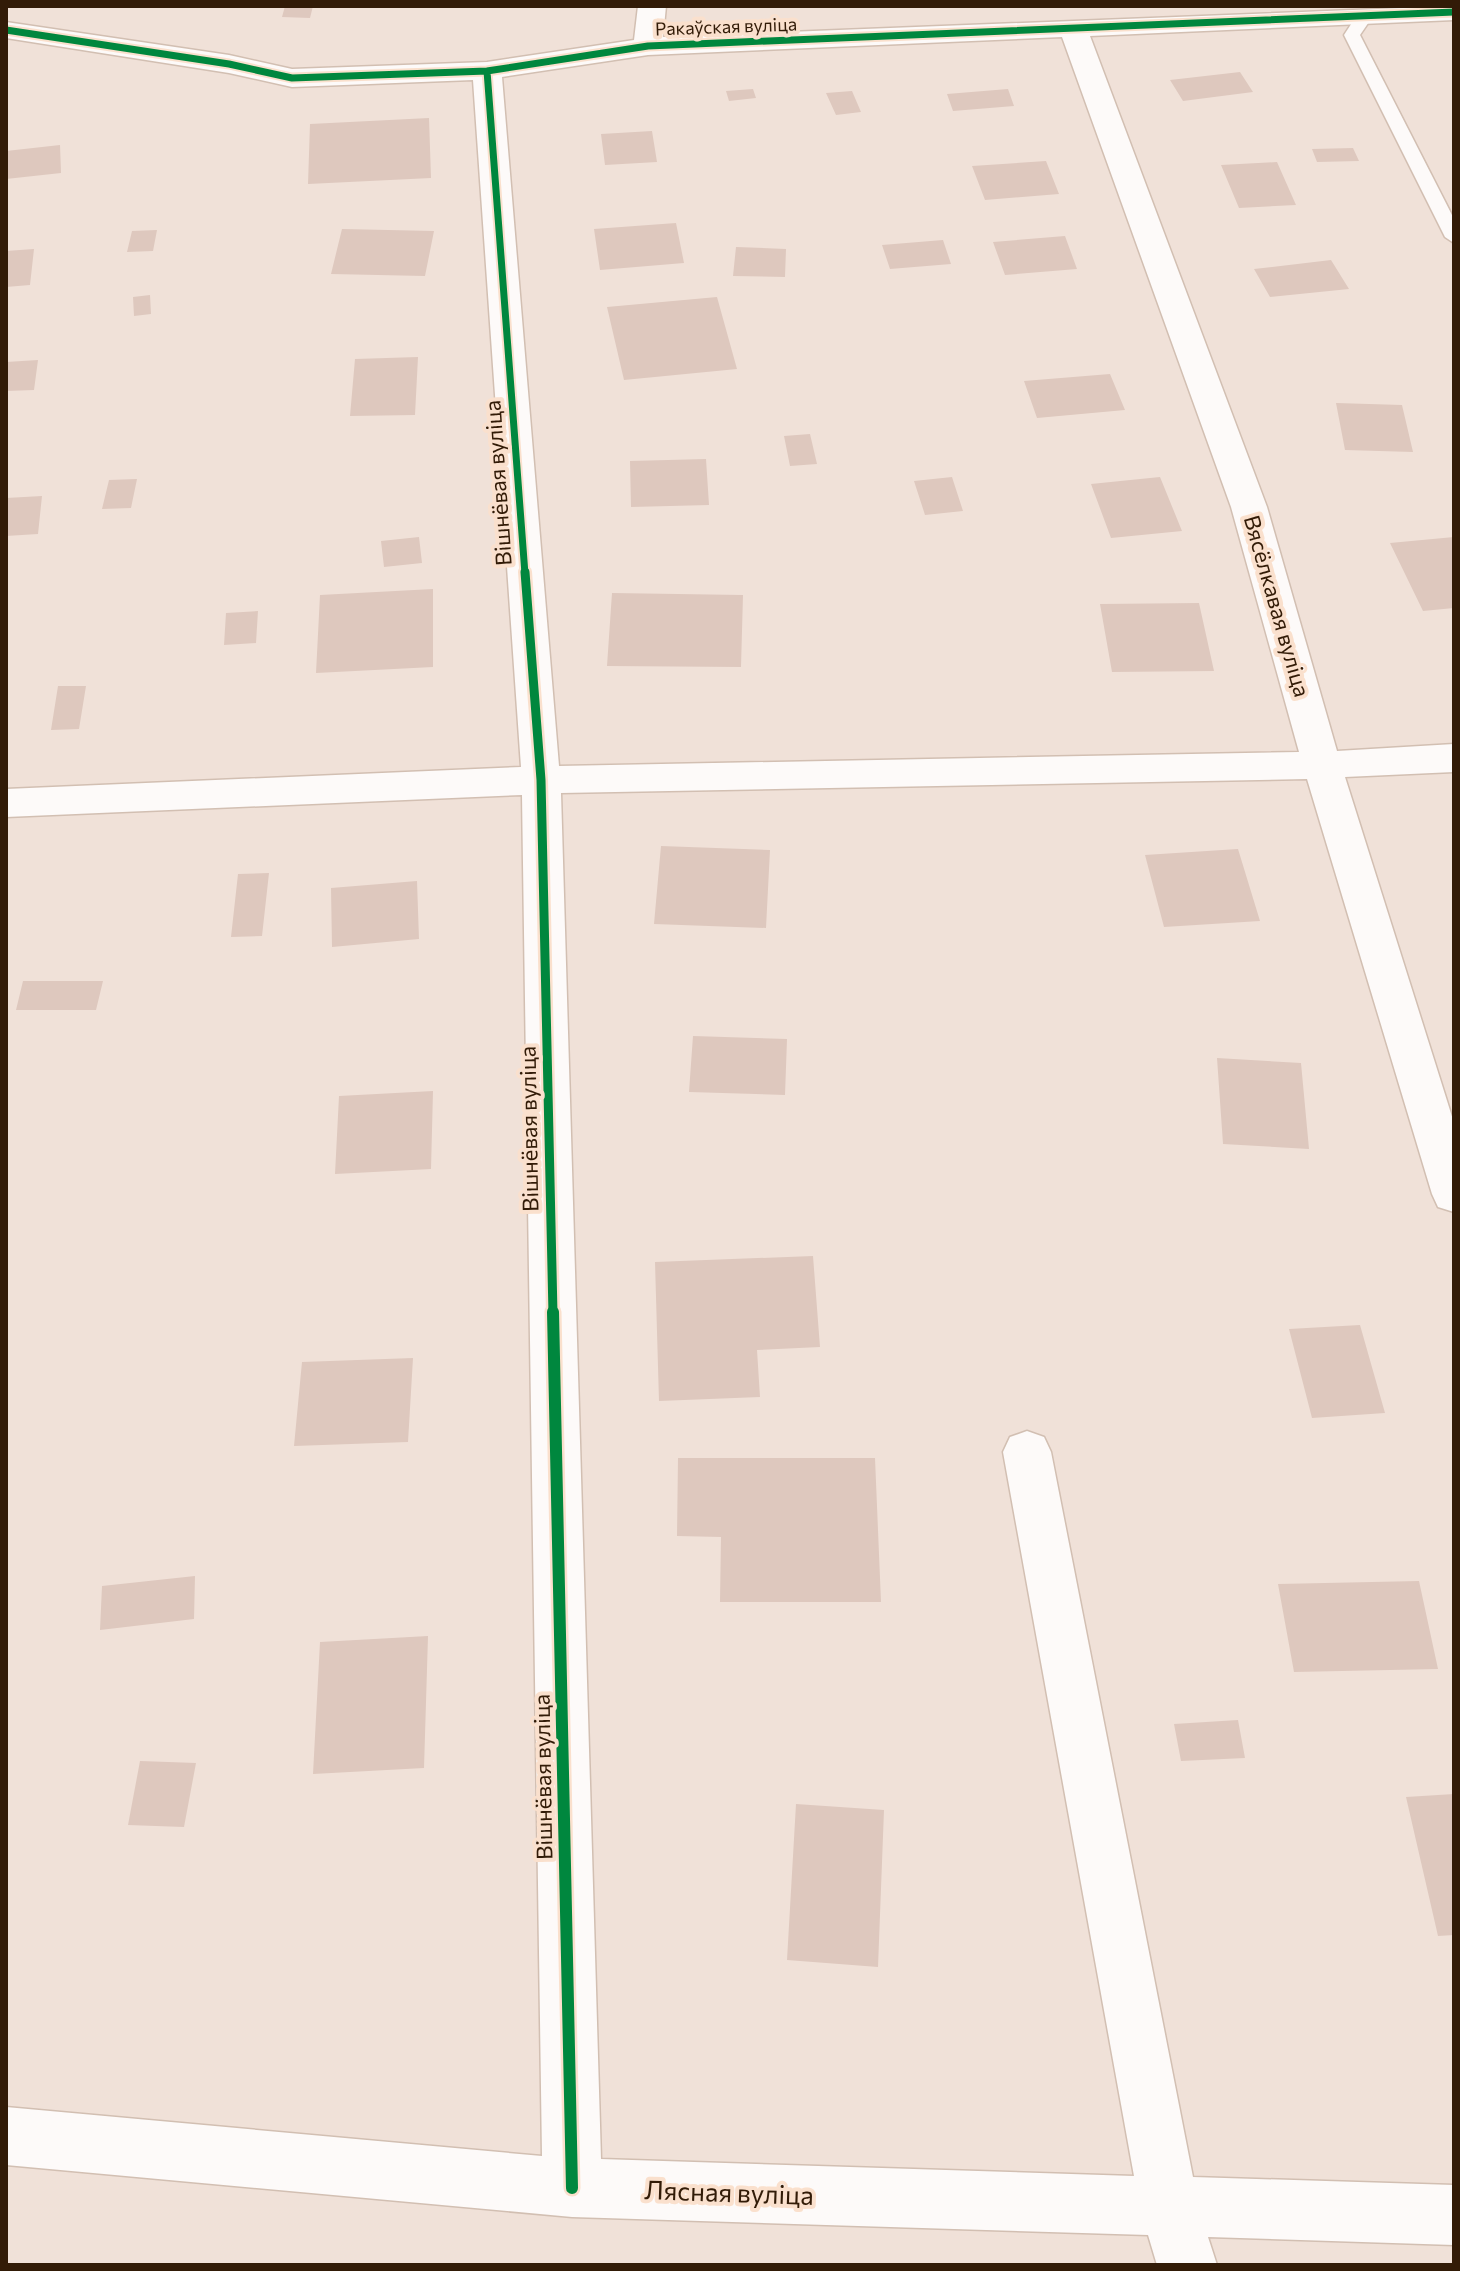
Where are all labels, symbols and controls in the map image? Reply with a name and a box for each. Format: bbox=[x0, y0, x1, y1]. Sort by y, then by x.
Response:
street label: Ракаўская вуліца bbox=[655, 13, 797, 39]
street label: Вішнёвая вуліца bbox=[478, 399, 517, 567]
street label: Вясёлкавая вуліца bbox=[1239, 512, 1316, 700]
street label: Вішнёвая вуліца bbox=[514, 1046, 543, 1212]
street label: Вішнёвая вуліца bbox=[528, 1694, 557, 1860]
street label: Лясная вуліца bbox=[644, 2173, 814, 2210]

